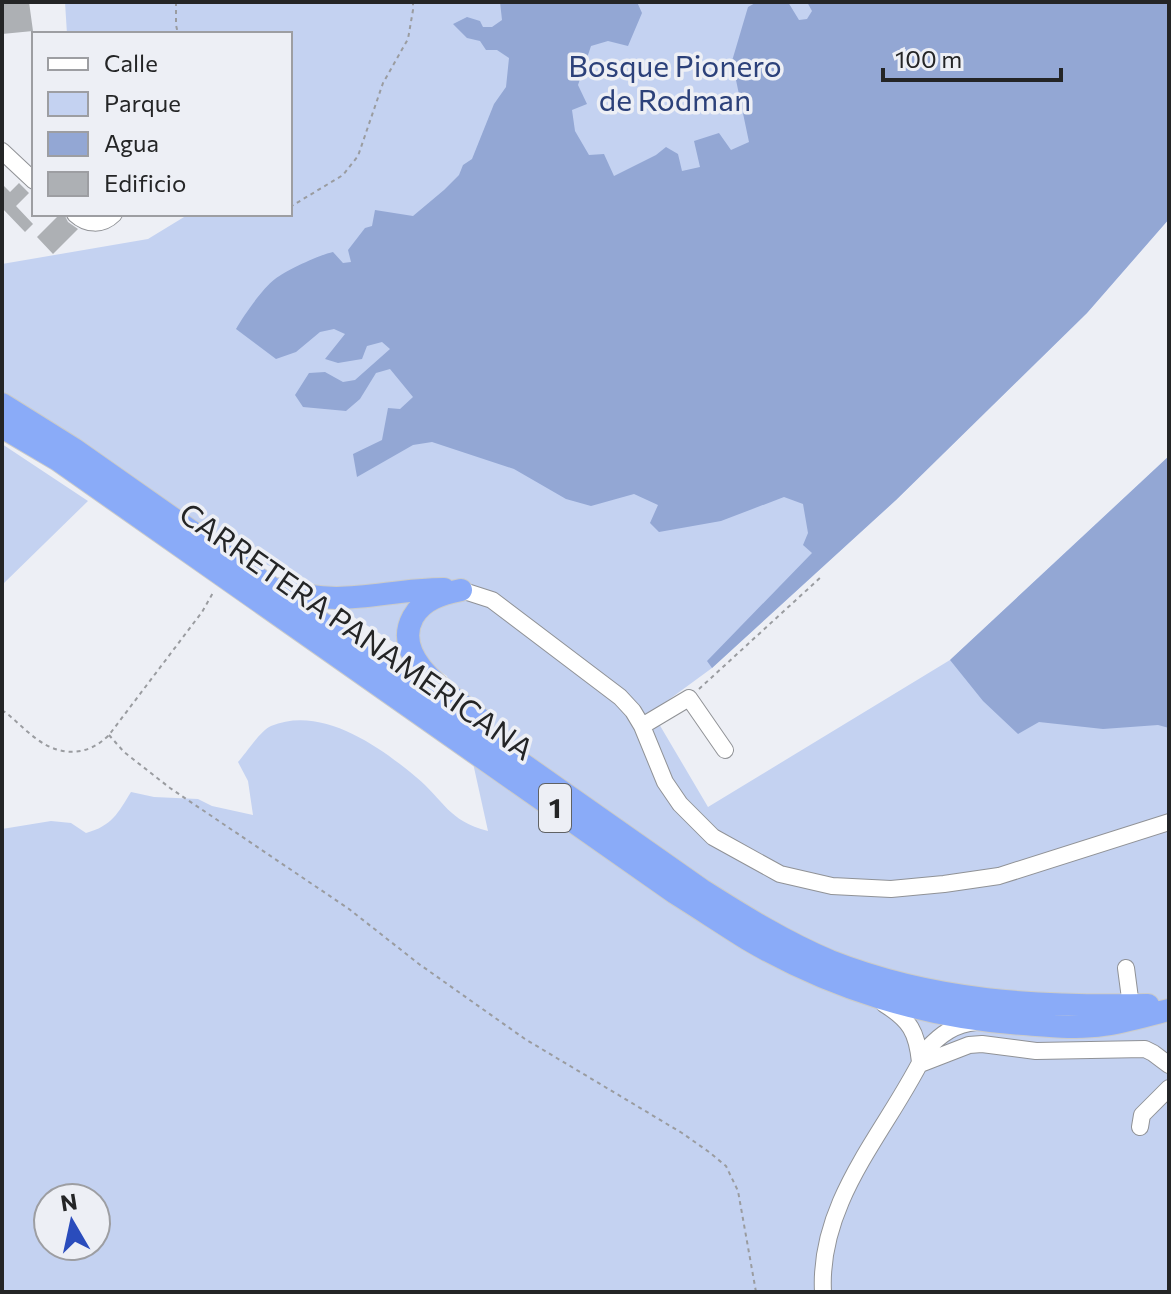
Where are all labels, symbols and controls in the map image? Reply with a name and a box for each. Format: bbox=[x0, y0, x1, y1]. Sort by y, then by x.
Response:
legend bbox=[32, 32, 292, 216]
scale bar bbox=[883, 32, 1061, 82]
text: 100 m bbox=[895, 44, 962, 73]
park label: Bosque Pionero de Rodman bbox=[568, 46, 782, 117]
text: Calle bbox=[104, 48, 158, 77]
text: Parque bbox=[104, 88, 181, 117]
text: Agua bbox=[104, 128, 159, 157]
text: Edificio bbox=[104, 168, 186, 197]
street label: CARRETERA PANAMERICANA bbox=[173, 493, 542, 767]
road number: 1 bbox=[539, 784, 571, 832]
north arrow bbox=[32, 1182, 112, 1262]
text: N bbox=[59, 1187, 79, 1216]

